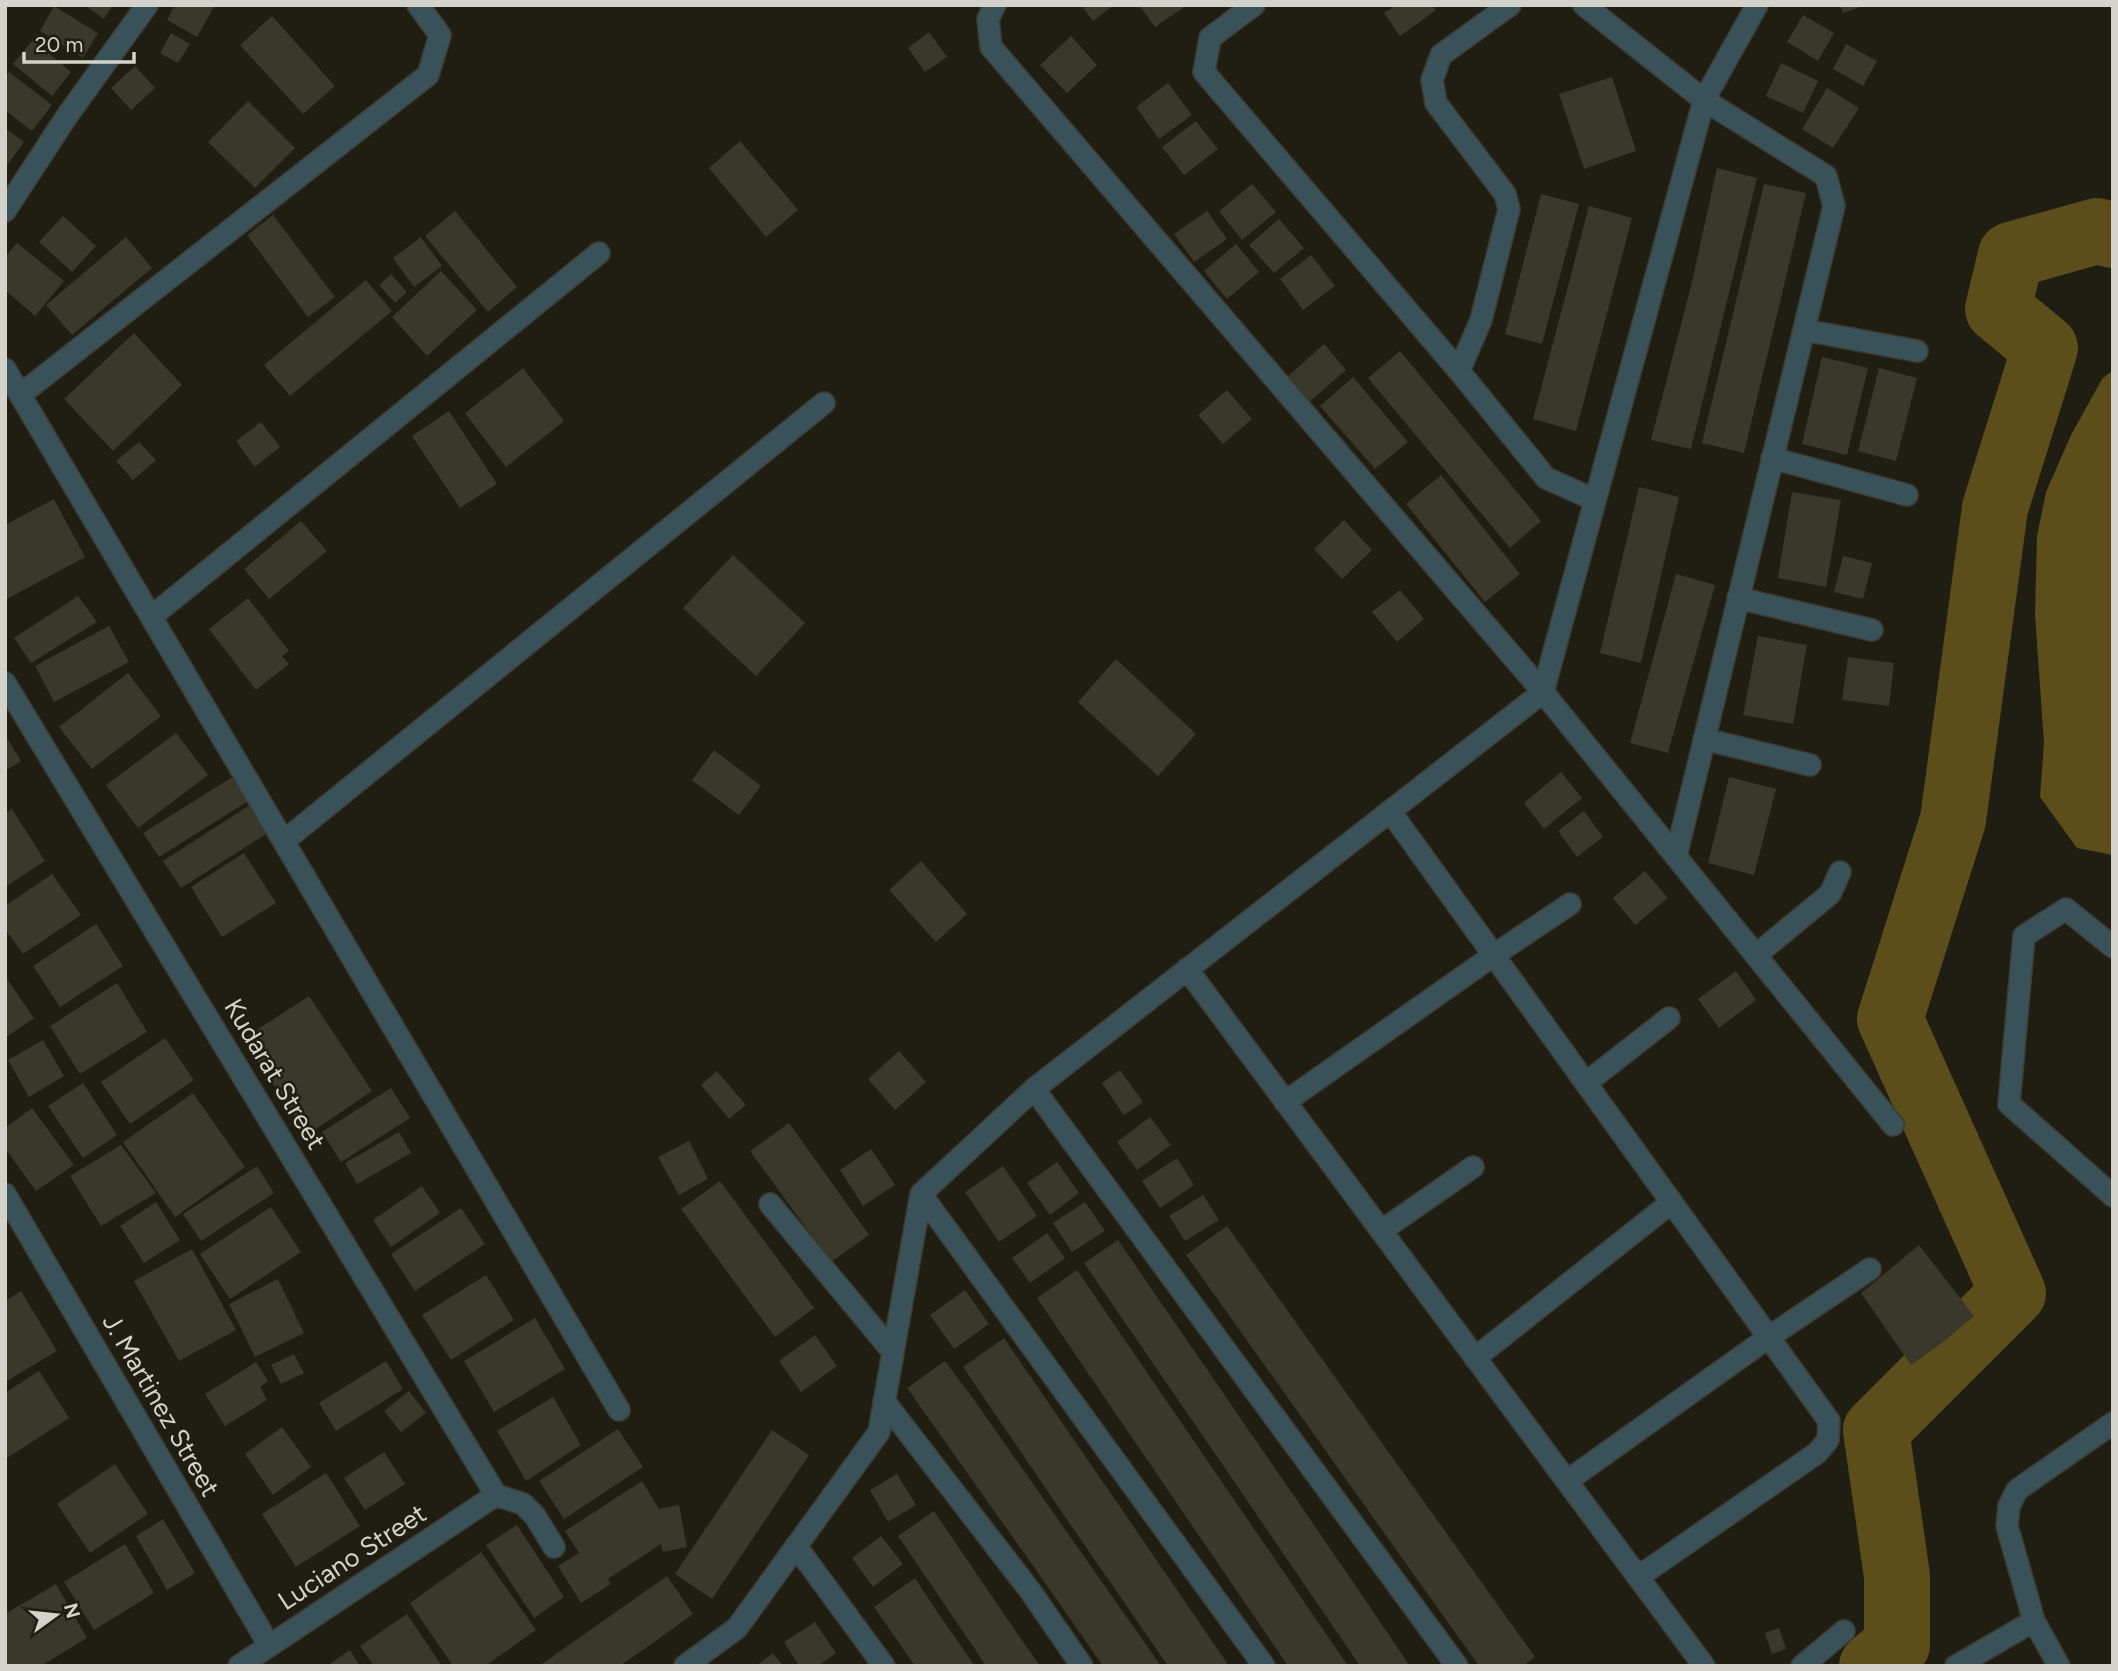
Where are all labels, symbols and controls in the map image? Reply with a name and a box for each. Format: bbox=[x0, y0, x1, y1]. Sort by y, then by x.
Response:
scale bar bbox=[24, 21, 135, 65]
text: 20 m bbox=[35, 32, 83, 57]
street label: Kudarat Street bbox=[218, 993, 333, 1155]
street label: J. Martinez Street bbox=[96, 1308, 226, 1502]
street label: Luciano Street bbox=[272, 1497, 432, 1617]
north arrow bbox=[21, 1580, 91, 1650]
text: N bbox=[59, 1601, 85, 1621]

